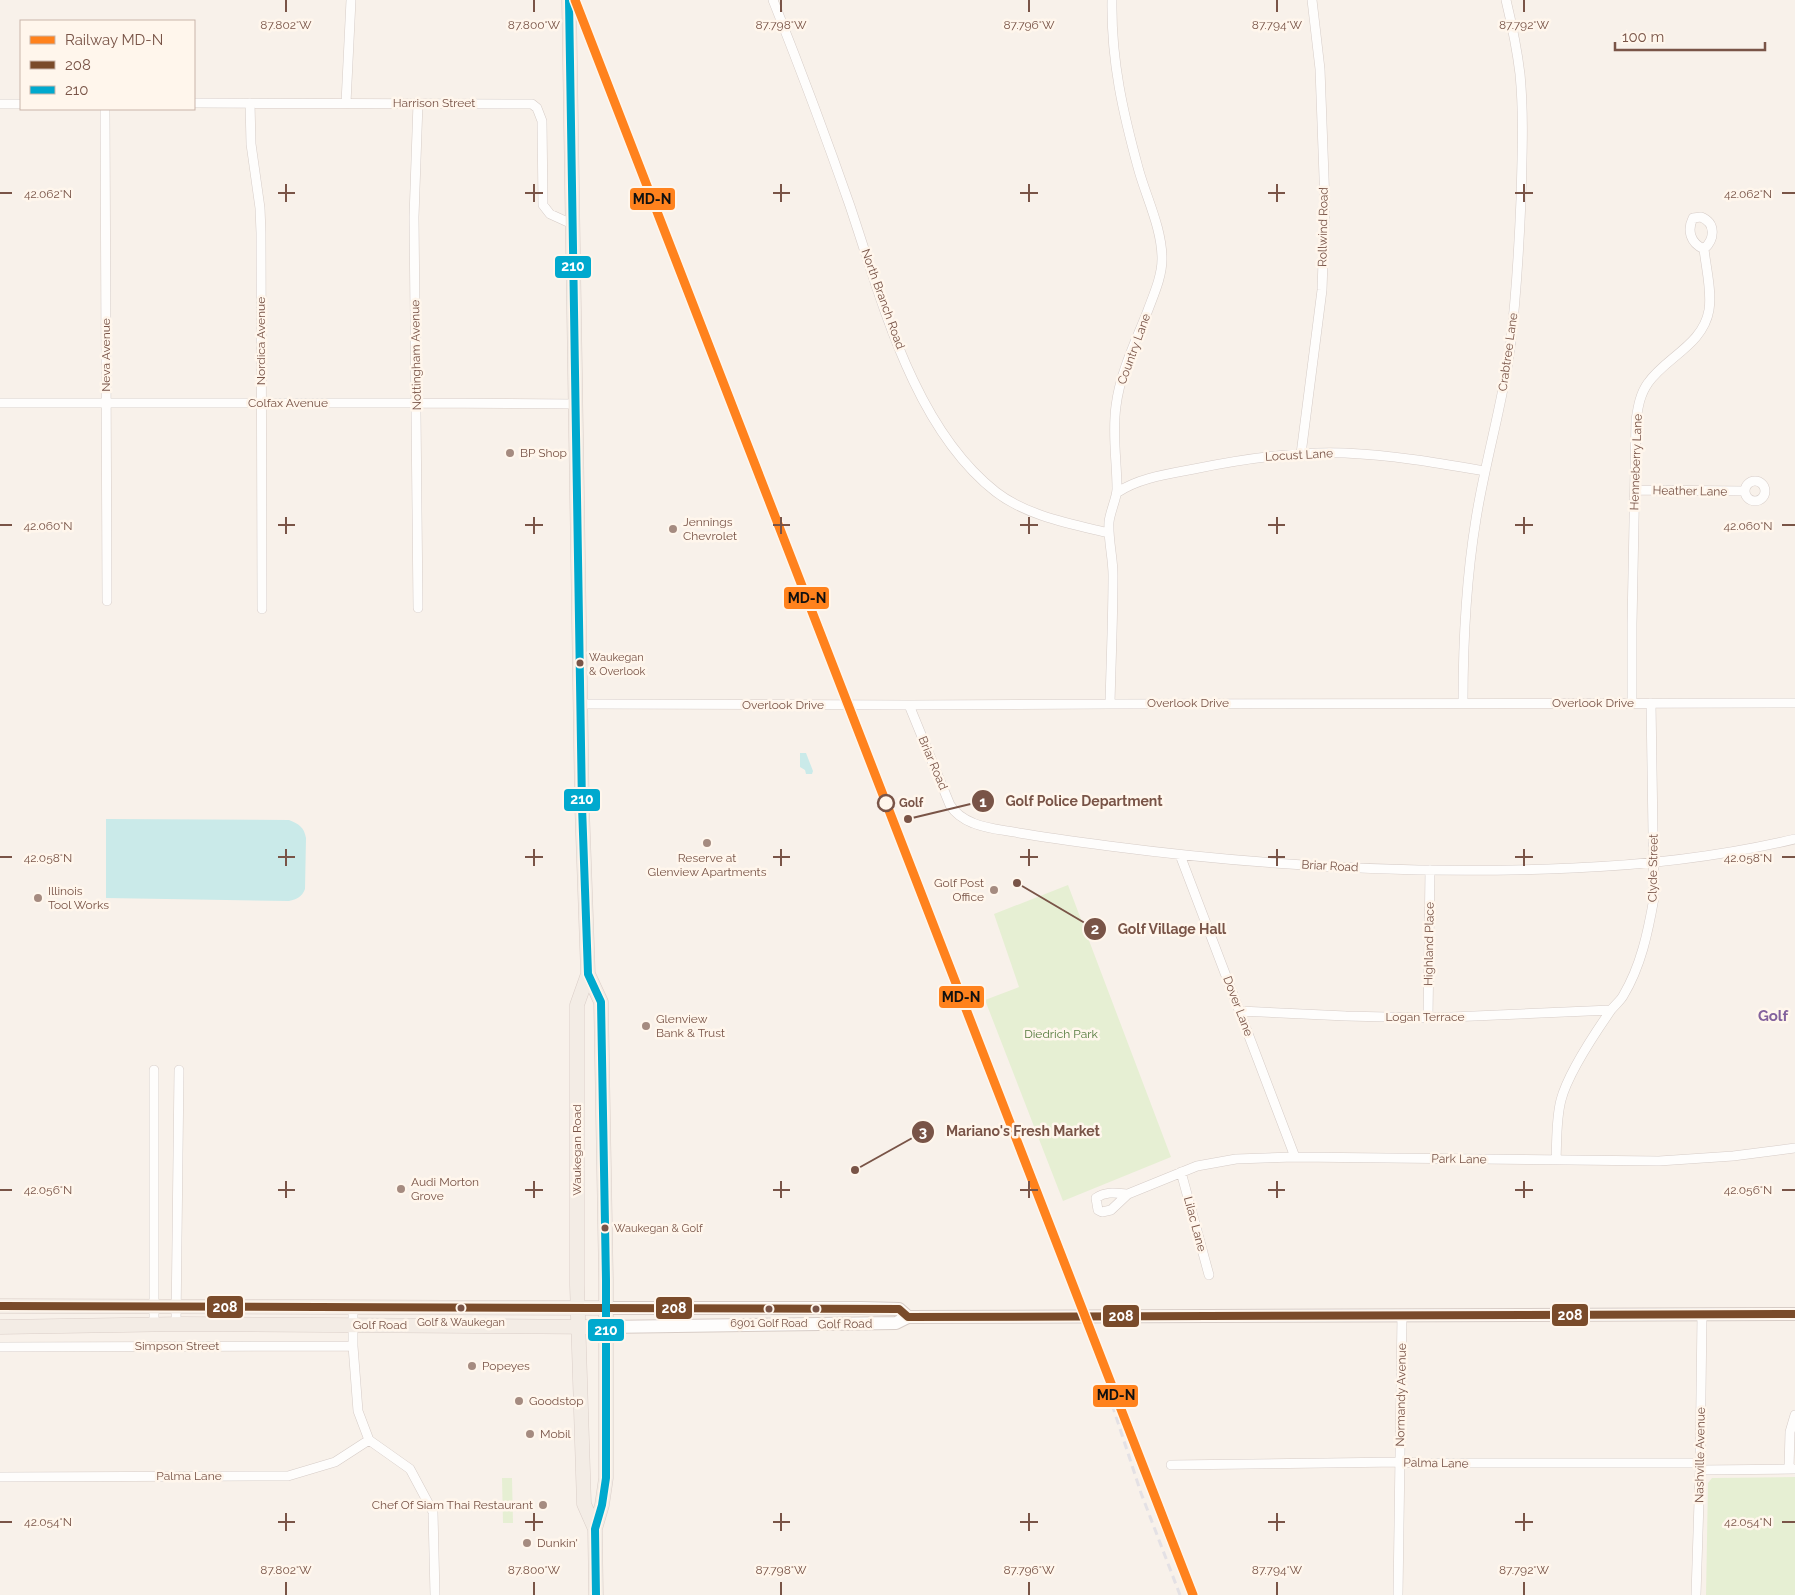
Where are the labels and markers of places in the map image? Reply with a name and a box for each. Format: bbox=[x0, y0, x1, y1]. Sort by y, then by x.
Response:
place label: BP Shop bbox=[520, 446, 567, 460]
marker: BP Shop bbox=[504, 447, 516, 459]
place label: Jennings Chevrolet bbox=[683, 515, 737, 543]
marker: Jennings Chevrolet bbox=[667, 523, 679, 535]
place label: Waukegan & Overlook bbox=[589, 651, 645, 678]
marker: Waukegan & Overlook bbox=[575, 658, 585, 668]
callout: Golf Police Department bbox=[970, 787, 1173, 816]
marker: Golf bbox=[877, 794, 895, 812]
place label: Golf bbox=[899, 796, 924, 810]
marker: Reserve at Glenview Apartments bbox=[701, 837, 713, 849]
place label: Reserve at Glenview Apartments bbox=[648, 851, 767, 879]
place label: Golf Post Office bbox=[934, 876, 984, 904]
place label: Illinois Tool Works bbox=[48, 884, 109, 912]
marker: Golf Post Office bbox=[988, 884, 1000, 896]
marker: Illinois Tool Works bbox=[32, 892, 44, 904]
callout: Golf Village Hall bbox=[1082, 915, 1237, 944]
place label: Glenview Bank & Trust bbox=[656, 1012, 725, 1040]
marker: Glenview Bank & Trust bbox=[640, 1020, 652, 1032]
callout: Mariano's Fresh Market bbox=[911, 1117, 1110, 1146]
place label: Audi Morton Grove bbox=[411, 1175, 479, 1203]
marker: Audi Morton Grove bbox=[395, 1183, 407, 1195]
place label: Waukegan & Golf bbox=[614, 1222, 703, 1235]
marker: Waukegan & Golf bbox=[600, 1223, 610, 1233]
marker: Golf & Waukegan bbox=[456, 1303, 466, 1313]
marker: 6901 Golf Road bbox=[764, 1304, 774, 1314]
unlabelled marker bbox=[811, 1304, 821, 1314]
place label: Golf & Waukegan bbox=[417, 1316, 505, 1329]
place label: 6901 Golf Road bbox=[730, 1317, 808, 1330]
place label: Popeyes bbox=[482, 1359, 530, 1373]
marker: Popeyes bbox=[466, 1360, 478, 1372]
place label: Goodstop bbox=[529, 1394, 584, 1408]
marker: Goodstop bbox=[513, 1395, 525, 1407]
place label: Mobil bbox=[540, 1427, 572, 1441]
marker: Mobil bbox=[524, 1428, 536, 1440]
place label: Chef Of Siam Thai Restaurant bbox=[372, 1498, 533, 1512]
marker: Chef Of Siam Thai Restaurant bbox=[537, 1499, 549, 1511]
place label: Dunkin' bbox=[537, 1536, 578, 1550]
marker: Dunkin' bbox=[521, 1537, 533, 1549]

